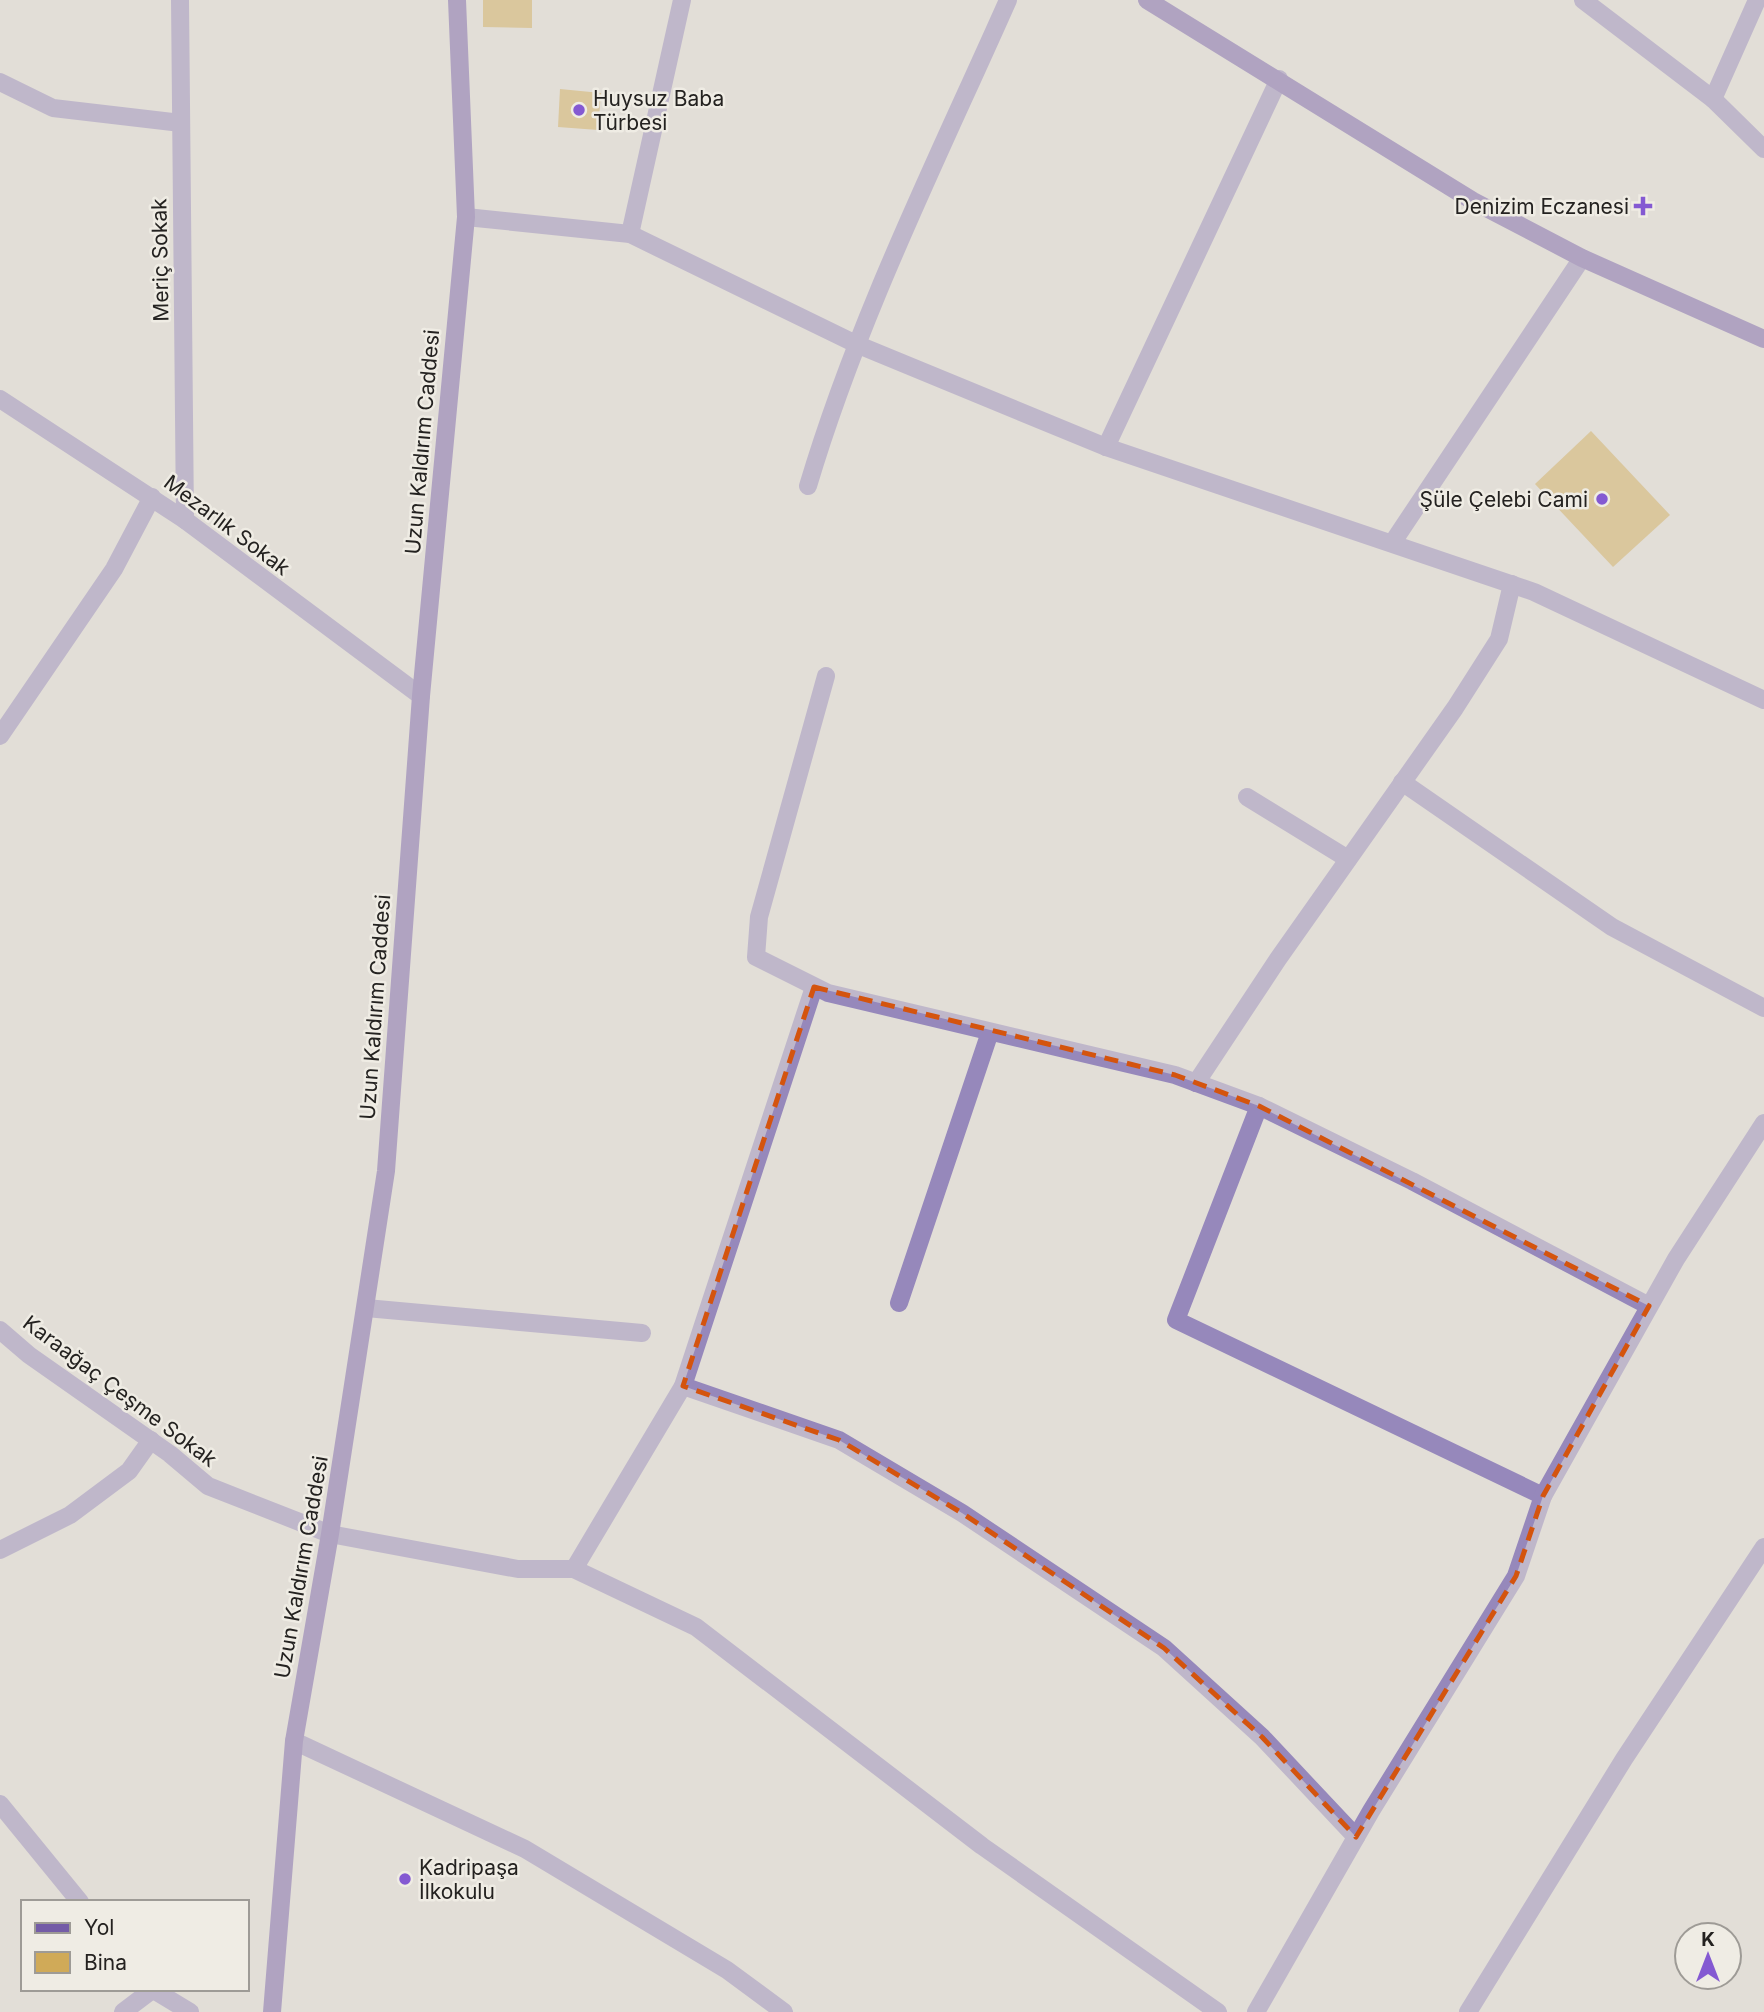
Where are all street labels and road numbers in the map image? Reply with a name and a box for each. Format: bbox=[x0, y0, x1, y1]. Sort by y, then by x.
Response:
street label: Meriç Sokak bbox=[146, 198, 174, 322]
street label: Uzun Kaldırım Caddesi bbox=[400, 328, 444, 556]
street label: Mezarlık Sokak bbox=[159, 470, 295, 581]
street label: Uzun Kaldırım Caddesi bbox=[355, 894, 395, 1120]
street label: Karaağaç Çeşme Sokak bbox=[18, 1310, 222, 1472]
street label: Uzun Kaldırım Caddesi bbox=[269, 1454, 333, 1680]

